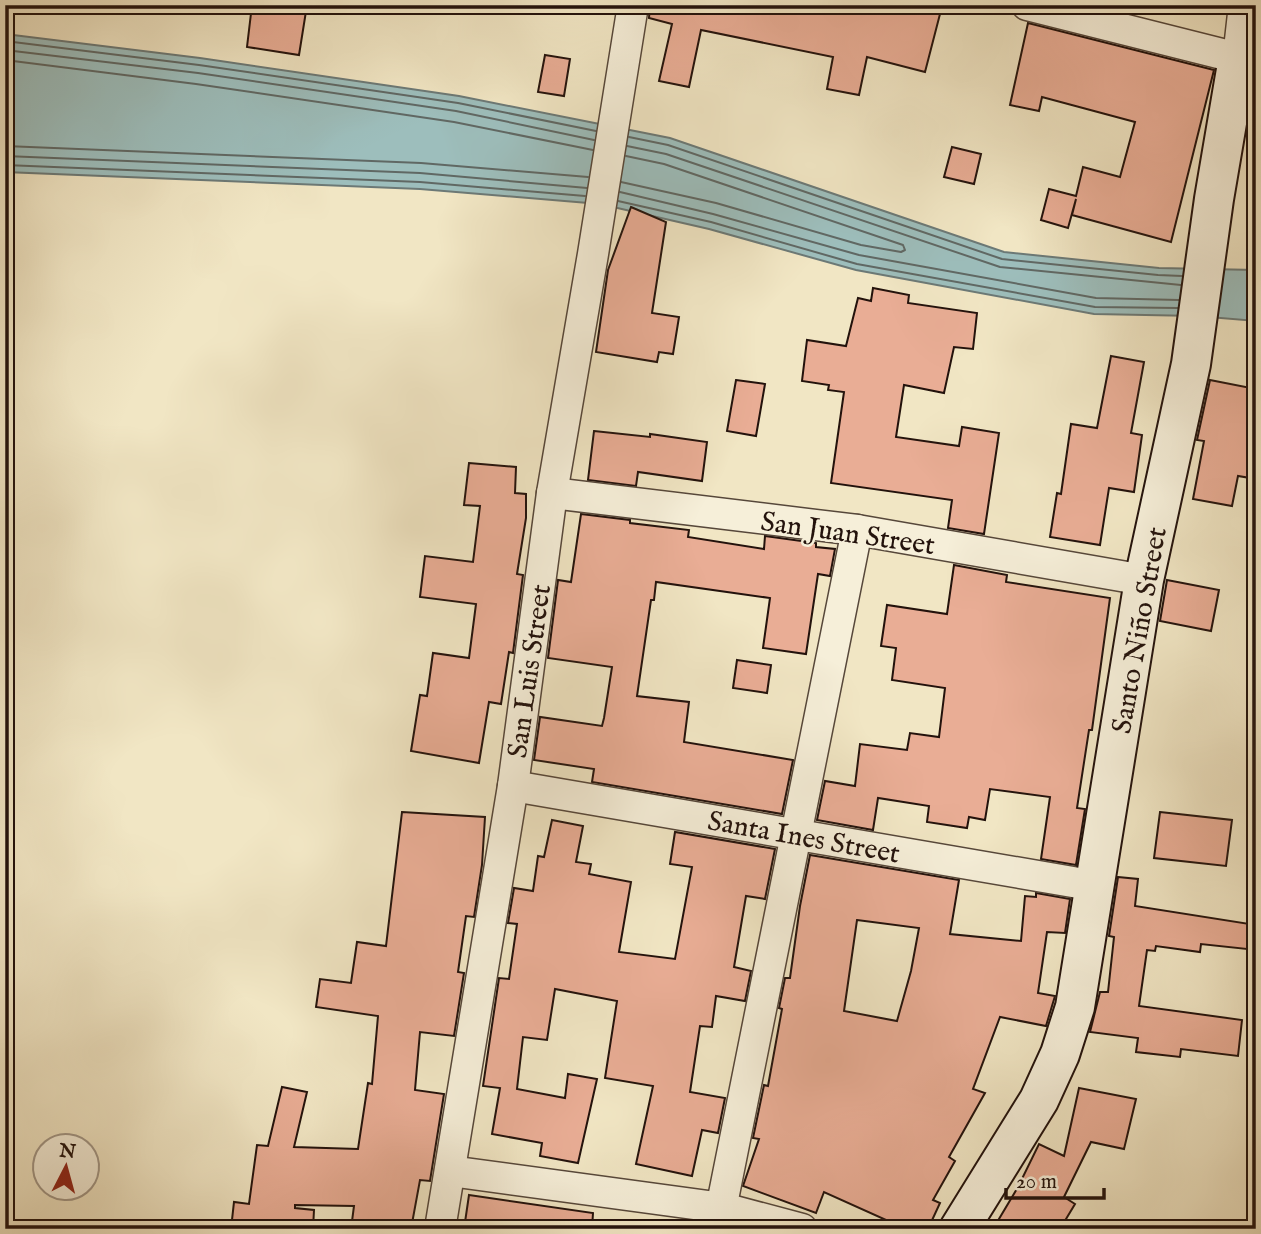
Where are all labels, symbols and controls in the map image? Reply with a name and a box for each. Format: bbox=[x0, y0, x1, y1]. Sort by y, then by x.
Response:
street label: San Juan Street bbox=[758, 505, 937, 564]
street label: Santo Niño Street bbox=[1105, 524, 1176, 736]
street label: San Luis Street bbox=[501, 582, 560, 760]
street label: Santa Ines Street bbox=[705, 804, 903, 873]
north arrow bbox=[32, 1132, 102, 1202]
text: N bbox=[57, 1139, 78, 1165]
scale bar bbox=[1006, 1157, 1104, 1201]
text: 20 m bbox=[1016, 1169, 1057, 1196]

